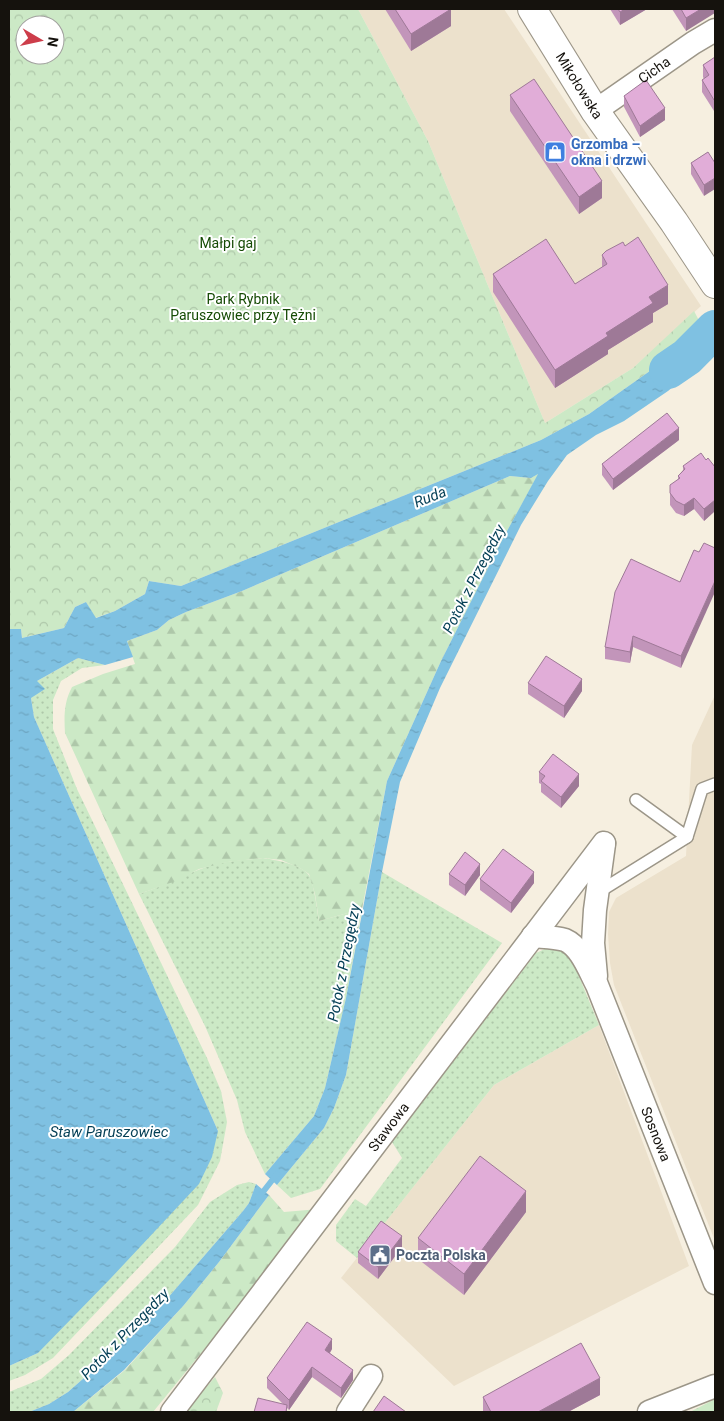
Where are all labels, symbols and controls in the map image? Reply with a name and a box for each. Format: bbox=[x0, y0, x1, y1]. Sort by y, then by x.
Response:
north arrow bbox=[15, 15, 65, 65]
text: N bbox=[44, 36, 62, 48]
street label: Mikołowska bbox=[553, 49, 606, 122]
street label: Cicha bbox=[635, 53, 673, 87]
place label: Grzomba – okna i drzwi bbox=[571, 136, 647, 168]
shop icon: Grzomba – okna i drzwi bbox=[543, 140, 567, 164]
park label: Małpi gaj bbox=[199, 235, 257, 251]
park label: Park Rybnik Paruszowiec przy Tężni bbox=[170, 291, 316, 323]
water label: Ruda bbox=[411, 482, 449, 512]
water label: Potok z Przegędzy bbox=[439, 521, 510, 636]
water label: Potok z Przegędzy bbox=[324, 902, 364, 1023]
street label: Stawowa bbox=[365, 1099, 412, 1154]
street label: Sosnowa bbox=[638, 1105, 674, 1164]
water label: Staw Paruszowiec bbox=[50, 1123, 169, 1141]
public building icon: Poczta Polska bbox=[368, 1243, 392, 1267]
place label: Poczta Polska bbox=[396, 1247, 486, 1263]
water label: Potok z Przegędzy bbox=[77, 1284, 174, 1383]

